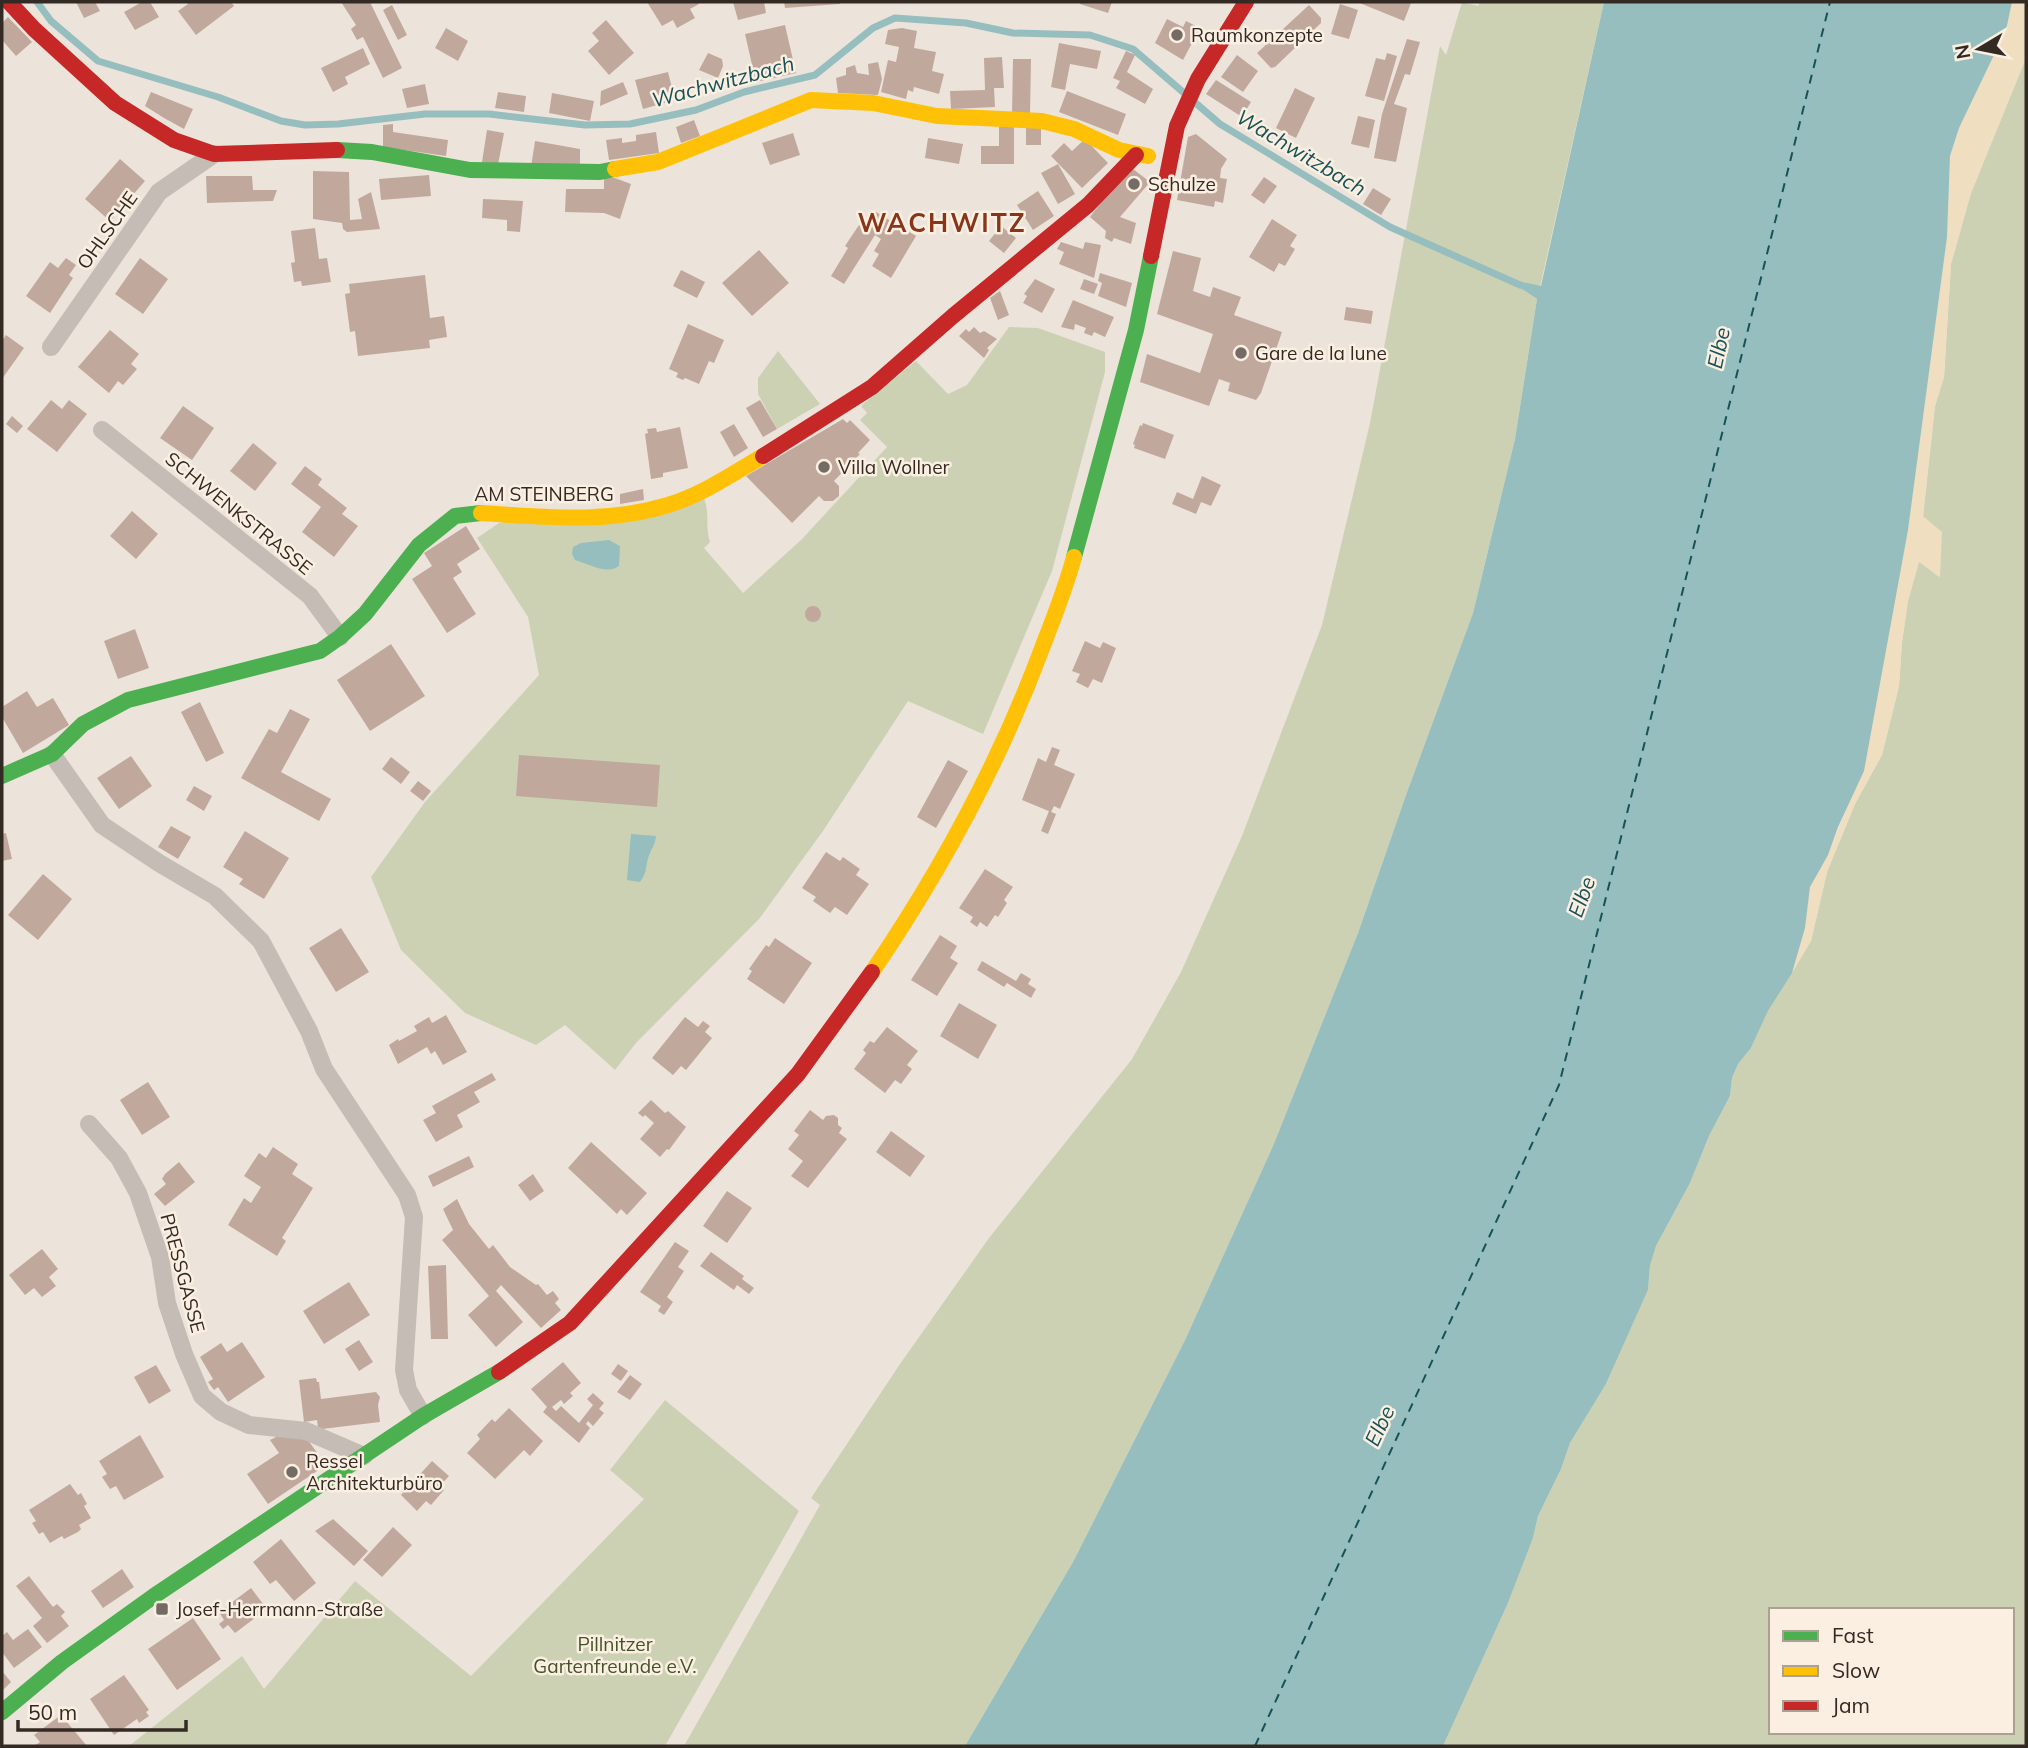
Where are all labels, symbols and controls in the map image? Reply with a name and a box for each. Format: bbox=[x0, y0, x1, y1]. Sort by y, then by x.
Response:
north arrow bbox=[1944, 14, 2014, 84]
place label: Raumkonzepte bbox=[1191, 23, 1323, 47]
marker: Raumkonzepte bbox=[1169, 27, 1185, 43]
text: N bbox=[1949, 43, 1975, 61]
water label: Wachwitzbach bbox=[649, 49, 797, 113]
water label: Wachwitzbach bbox=[1232, 103, 1371, 201]
place label: Schulze bbox=[1148, 172, 1216, 196]
marker: Schulze bbox=[1126, 176, 1142, 192]
street label: OHLSCHE bbox=[71, 186, 143, 274]
district label: WACHWITZ bbox=[858, 206, 1026, 239]
water label: Elbe bbox=[1701, 325, 1735, 371]
place label: Gare de la lune bbox=[1255, 341, 1387, 365]
marker: Gare de la lune bbox=[1233, 345, 1249, 361]
street label: SCHWENKSTRASSE bbox=[161, 446, 317, 580]
place label: Villa Wollner bbox=[838, 455, 950, 479]
marker: Villa Wollner bbox=[816, 459, 832, 475]
street label: AM STEINBERG bbox=[474, 482, 614, 506]
water label: Elbe bbox=[1562, 873, 1600, 921]
street label: PRESSGASSE bbox=[156, 1211, 210, 1335]
water label: Elbe bbox=[1359, 1401, 1400, 1450]
place label: Ressel Architekturbüro bbox=[306, 1449, 443, 1495]
marker: Ressel Architekturbüro bbox=[284, 1464, 300, 1480]
place label: Josef-Herrmann-Straße bbox=[176, 1597, 383, 1621]
marker: Josef-Herrmann-Straße bbox=[154, 1601, 170, 1617]
legend bbox=[1769, 1608, 2014, 1734]
text: Fast bbox=[1832, 1622, 1874, 1648]
park label: Pillnitzer Gartenfreunde e.V. bbox=[533, 1632, 697, 1678]
text: Slow bbox=[1832, 1657, 1880, 1683]
scale bar bbox=[18, 1688, 186, 1732]
text: Jam bbox=[1832, 1692, 1870, 1718]
text: 50 m bbox=[28, 1699, 77, 1725]

